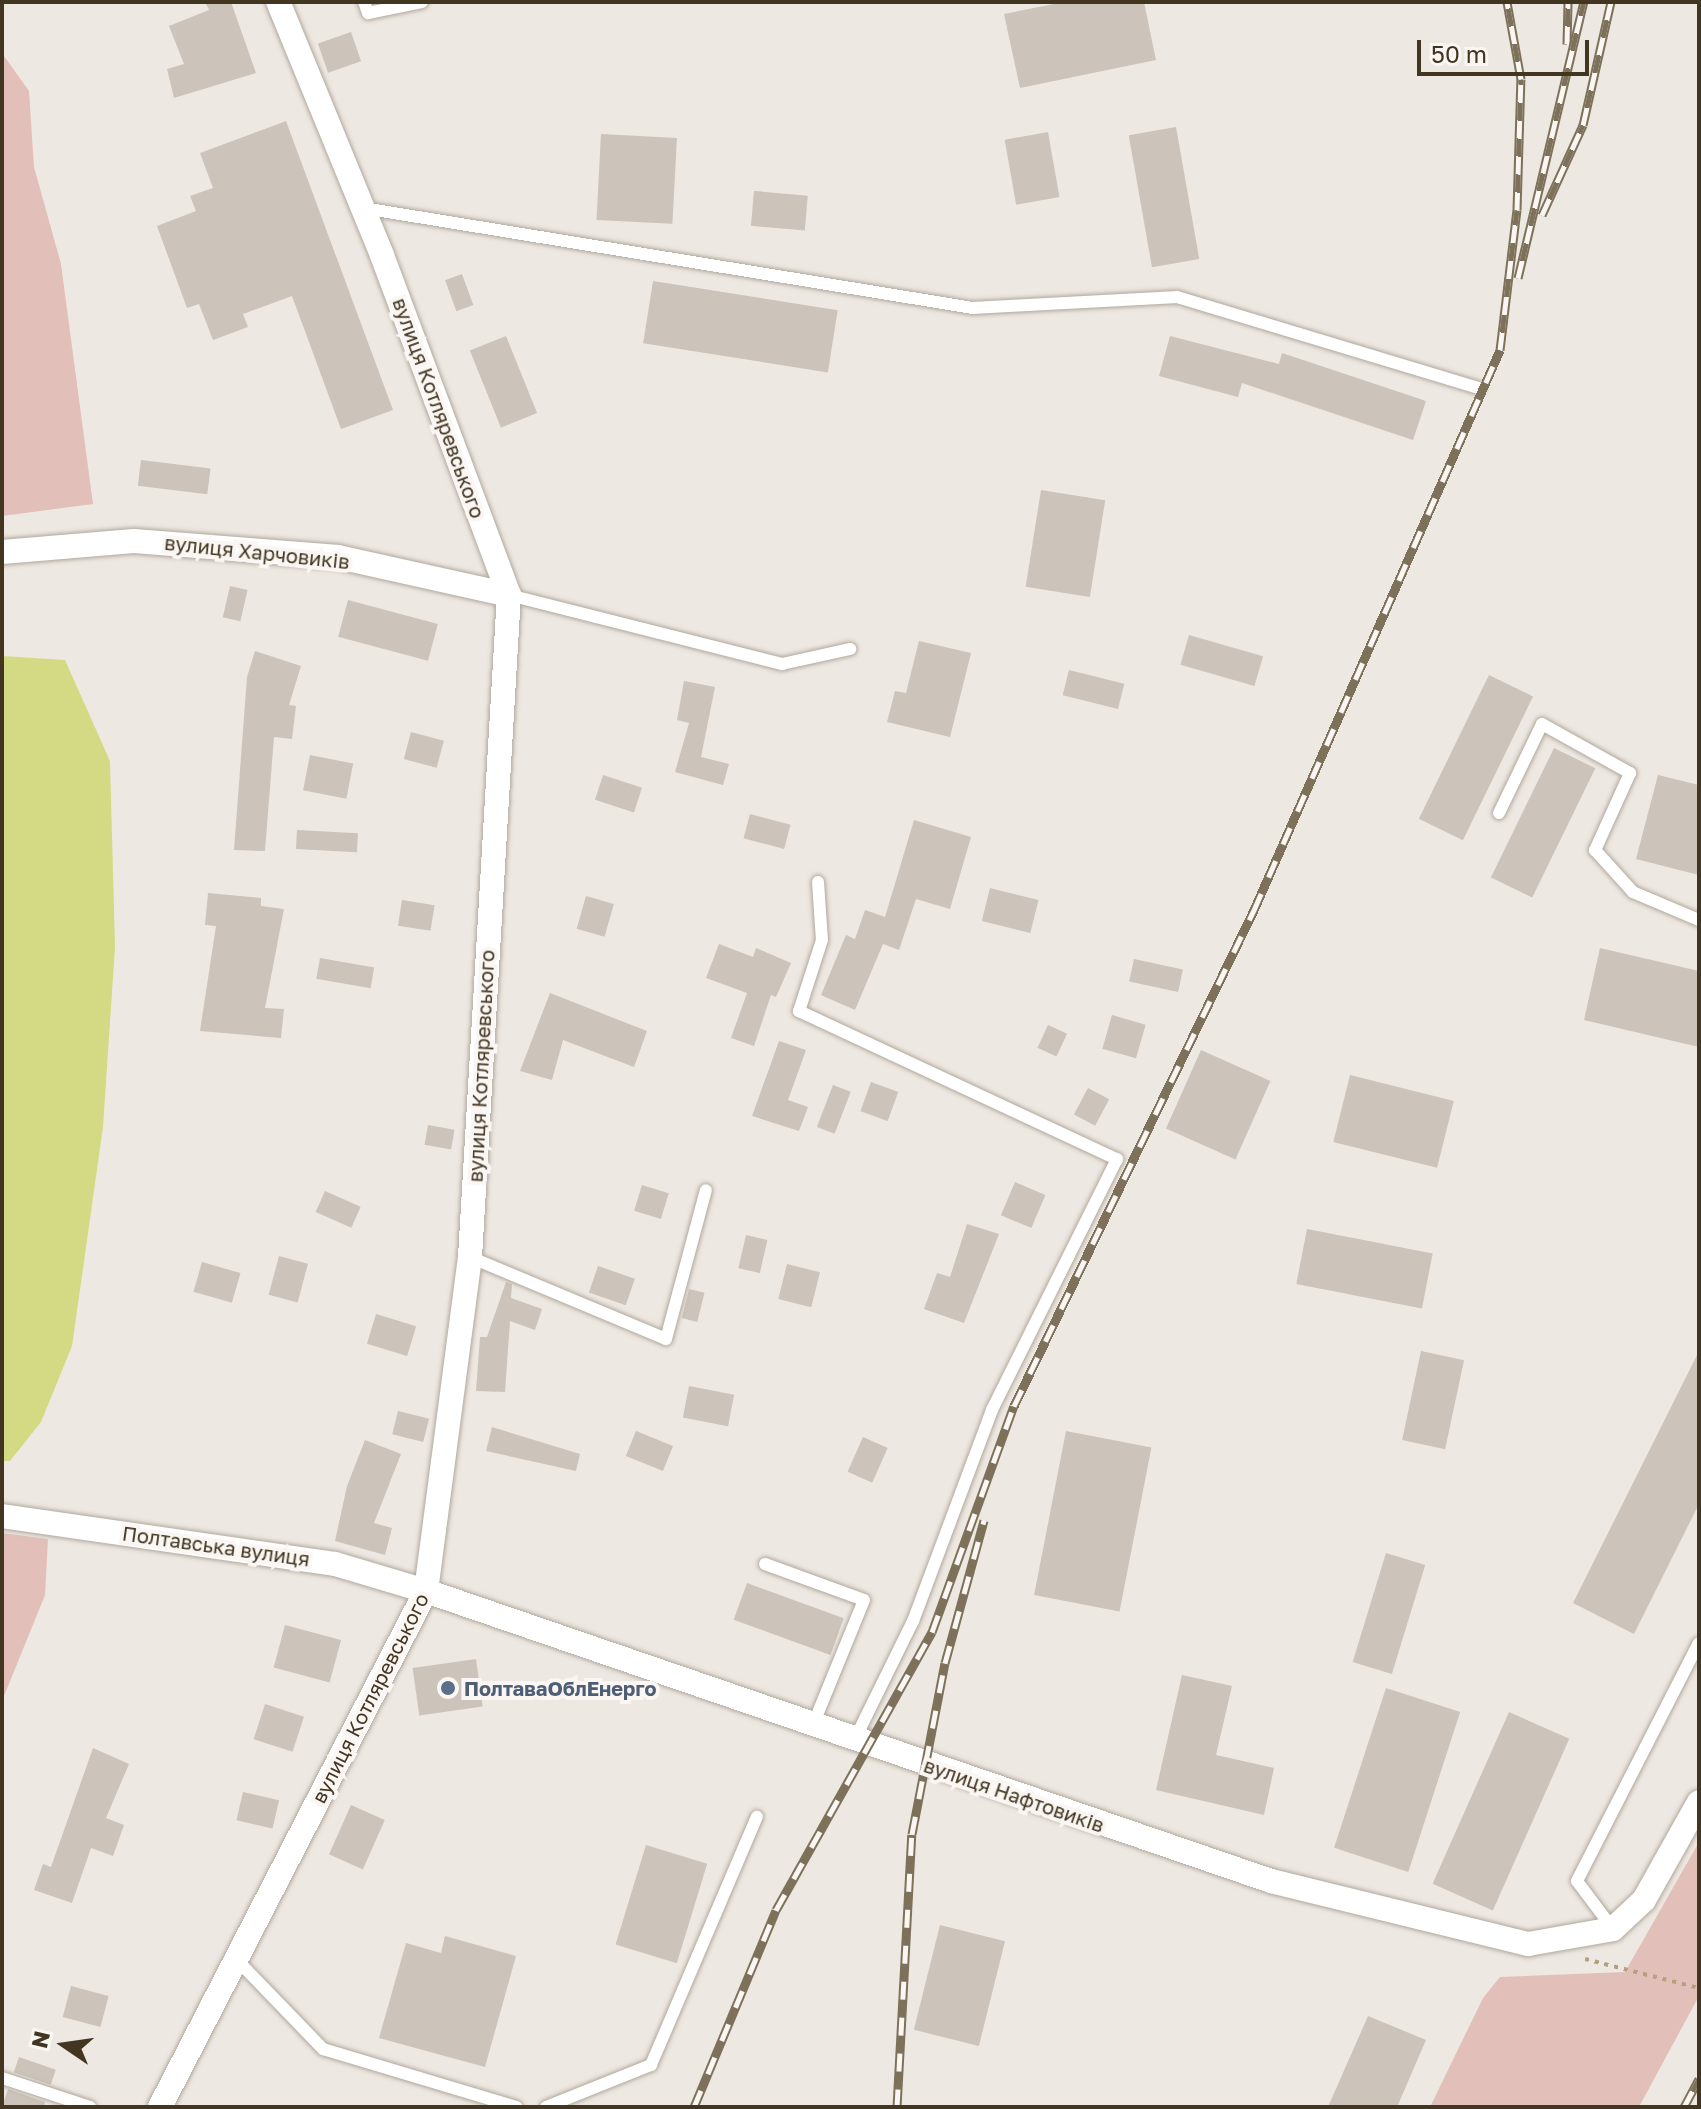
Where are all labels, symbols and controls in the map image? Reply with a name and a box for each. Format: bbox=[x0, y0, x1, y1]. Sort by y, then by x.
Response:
scale bar bbox=[1421, 24, 1593, 74]
text: 50 m bbox=[1431, 39, 1487, 68]
street label: вулиця Котляревського bbox=[388, 295, 490, 521]
street label: вулиця Харчовиків bbox=[163, 530, 351, 574]
street label: вулиця Котляревського bbox=[463, 949, 499, 1183]
street label: Полтавська вулиця bbox=[121, 1521, 311, 1571]
street label: вулиця Котляревського bbox=[306, 1589, 434, 1807]
place label: ПолтаваОблЕнерго bbox=[464, 1676, 656, 1700]
marker: ПолтаваОблЕнерго bbox=[439, 1679, 457, 1697]
street label: вулиця Нафтовиків bbox=[921, 1753, 1107, 1837]
north arrow bbox=[24, 2005, 104, 2085]
text: N bbox=[25, 2028, 55, 2051]

